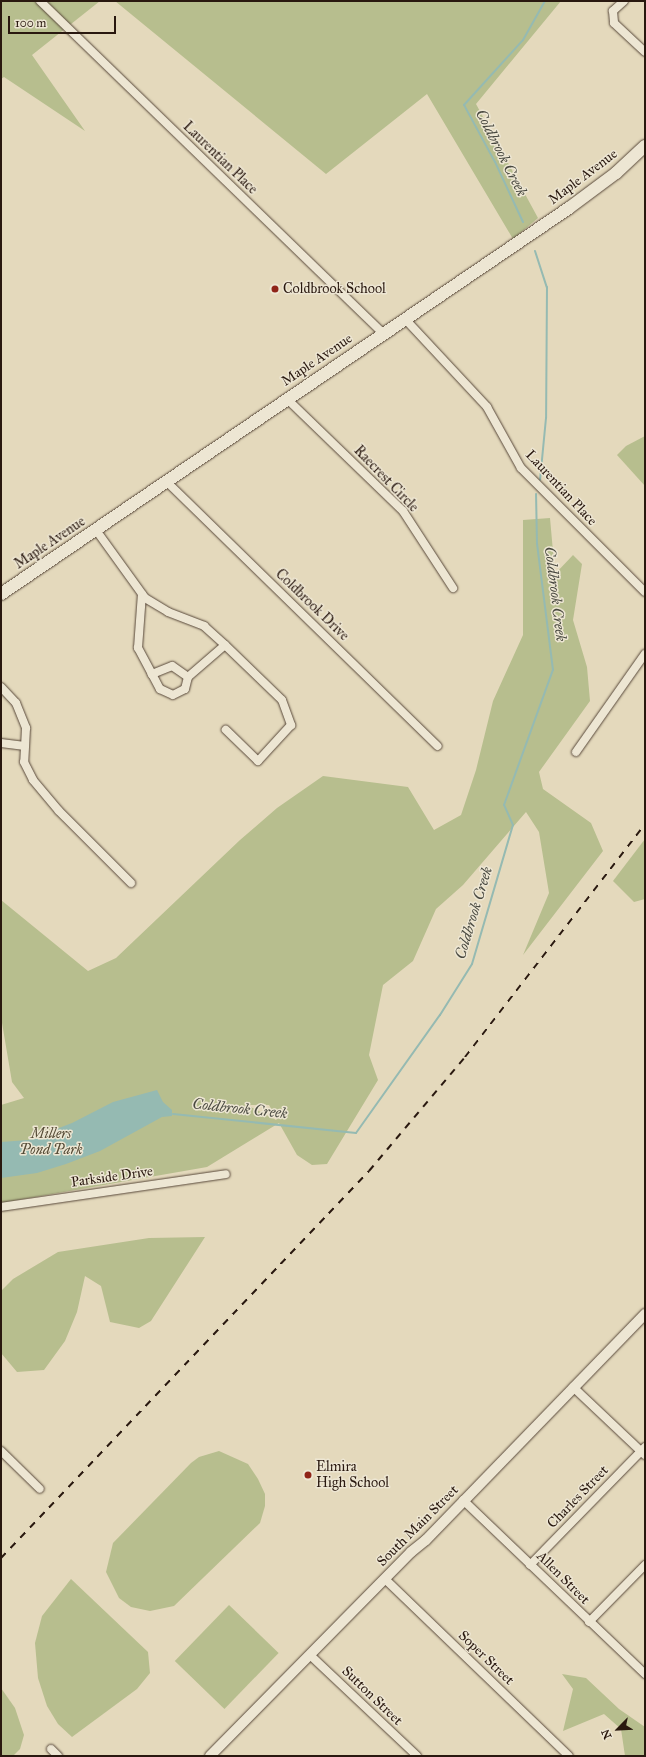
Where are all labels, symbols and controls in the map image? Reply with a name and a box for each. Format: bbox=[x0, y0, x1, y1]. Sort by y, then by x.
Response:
scale bar bbox=[10, 8, 118, 34]
text: 100 m bbox=[15, 16, 46, 30]
water label: Coldbrook Creek bbox=[471, 106, 531, 200]
street label: Laurentian Place bbox=[179, 118, 261, 198]
street label: Maple Avenue bbox=[545, 146, 621, 208]
place label: Coldbrook School bbox=[283, 281, 386, 297]
marker: Coldbrook School bbox=[270, 284, 280, 294]
street label: Maple Avenue bbox=[278, 330, 356, 390]
street label: Raecrest Circle bbox=[350, 442, 422, 516]
street label: Laurentian Place bbox=[522, 447, 600, 529]
street label: Maple Avenue bbox=[11, 513, 89, 573]
water label: Coldbrook Creek bbox=[540, 546, 570, 642]
street label: Coldbrook Drive bbox=[272, 566, 352, 644]
water label: Coldbrook Creek bbox=[451, 865, 497, 961]
water label: Coldbrook Creek bbox=[192, 1095, 288, 1123]
park label: Millers Pond Park bbox=[20, 1126, 82, 1158]
street label: Parkside Drive bbox=[70, 1163, 154, 1191]
place label: Elmira High School bbox=[316, 1459, 389, 1492]
street label: Charles Street bbox=[544, 1462, 612, 1532]
marker: Elmira High School bbox=[303, 1470, 313, 1480]
street label: South Main Street bbox=[374, 1482, 462, 1570]
street label: Allen Street bbox=[533, 1548, 593, 1608]
street label: Soper Street bbox=[455, 1627, 517, 1689]
street label: Sutton Street bbox=[338, 1663, 406, 1729]
north arrow bbox=[598, 1709, 638, 1749]
text: N bbox=[599, 1727, 614, 1741]

